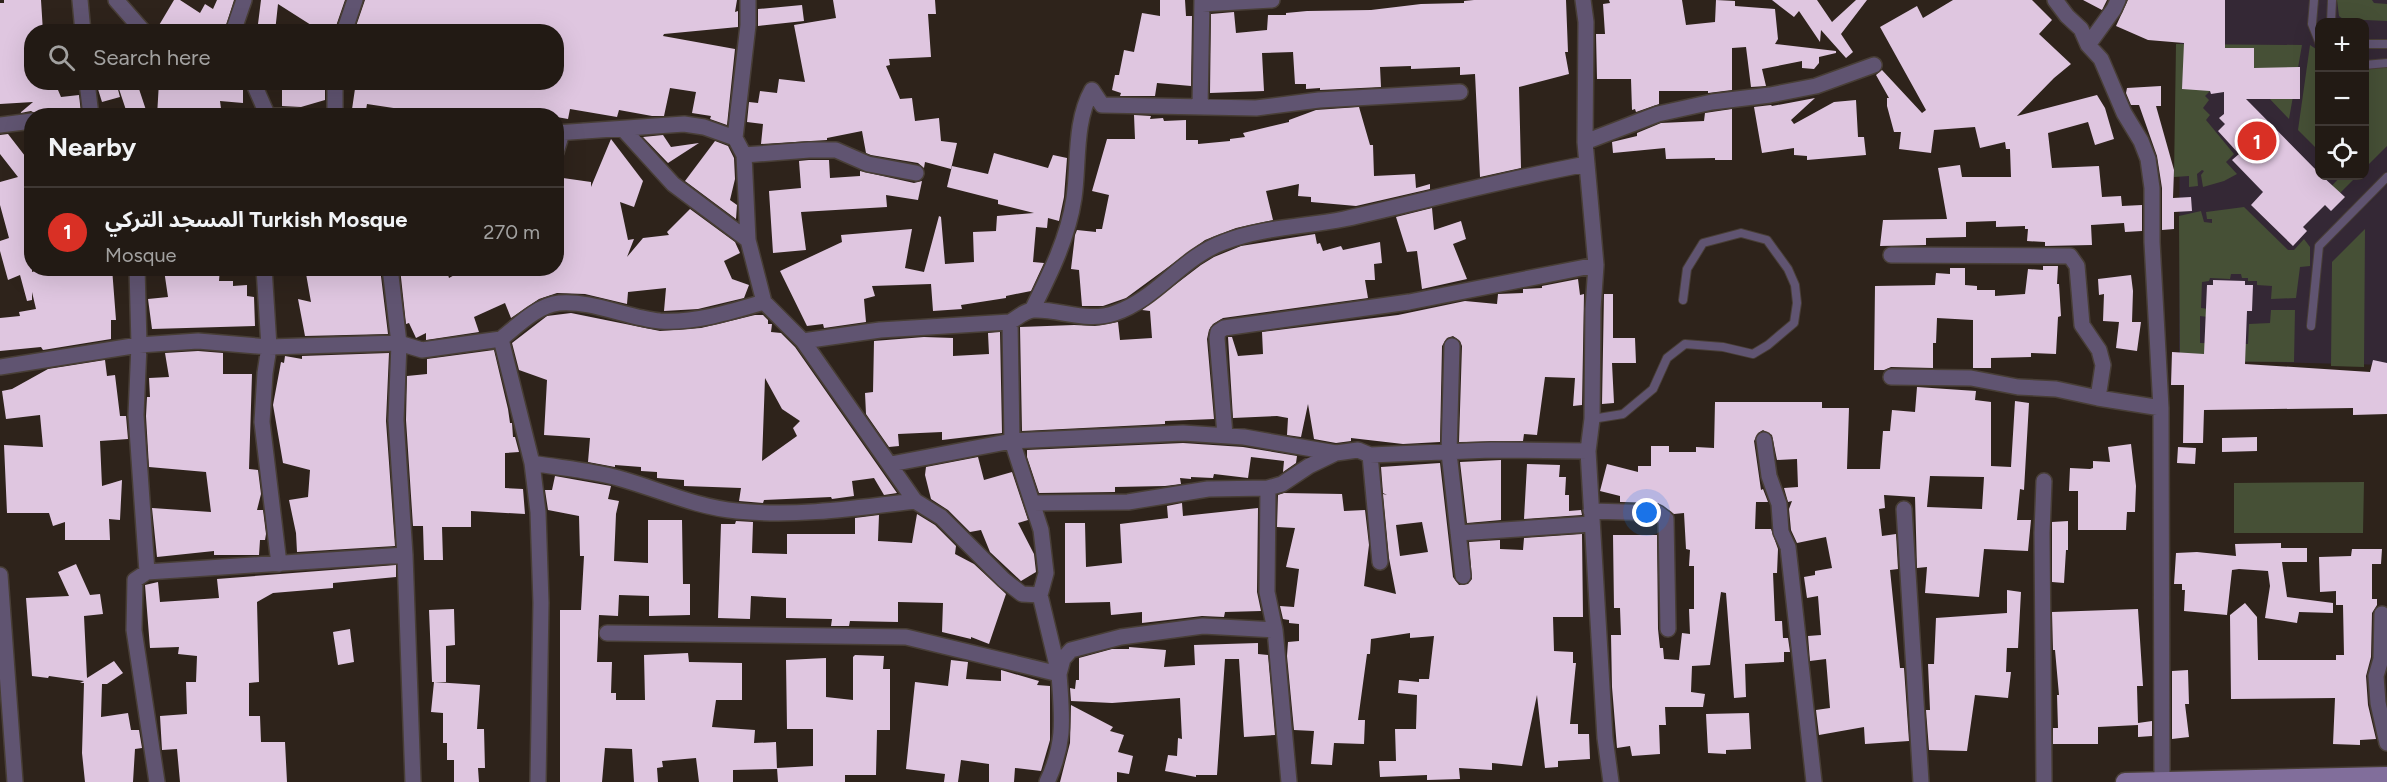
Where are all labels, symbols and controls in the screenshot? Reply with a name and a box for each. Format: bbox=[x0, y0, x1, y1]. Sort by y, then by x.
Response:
map controls bbox=[2315, 18, 2369, 180]
button: + bbox=[2315, 18, 2369, 72]
search box bbox=[24, 24, 564, 90]
icon: search bbox=[45, 41, 78, 74]
text: Search here bbox=[93, 44, 211, 71]
button: − bbox=[2315, 72, 2369, 126]
pin: 1 bbox=[2238, 118, 2276, 164]
button: locate bbox=[2315, 126, 2369, 180]
text: Nearby bbox=[48, 131, 136, 163]
text: المسجد التركي Turkish Mosque bbox=[105, 206, 407, 233]
text: 1 bbox=[63, 220, 72, 244]
text: 270 m bbox=[483, 220, 540, 244]
text: Mosque bbox=[105, 243, 176, 267]
your location bbox=[1632, 498, 1661, 527]

